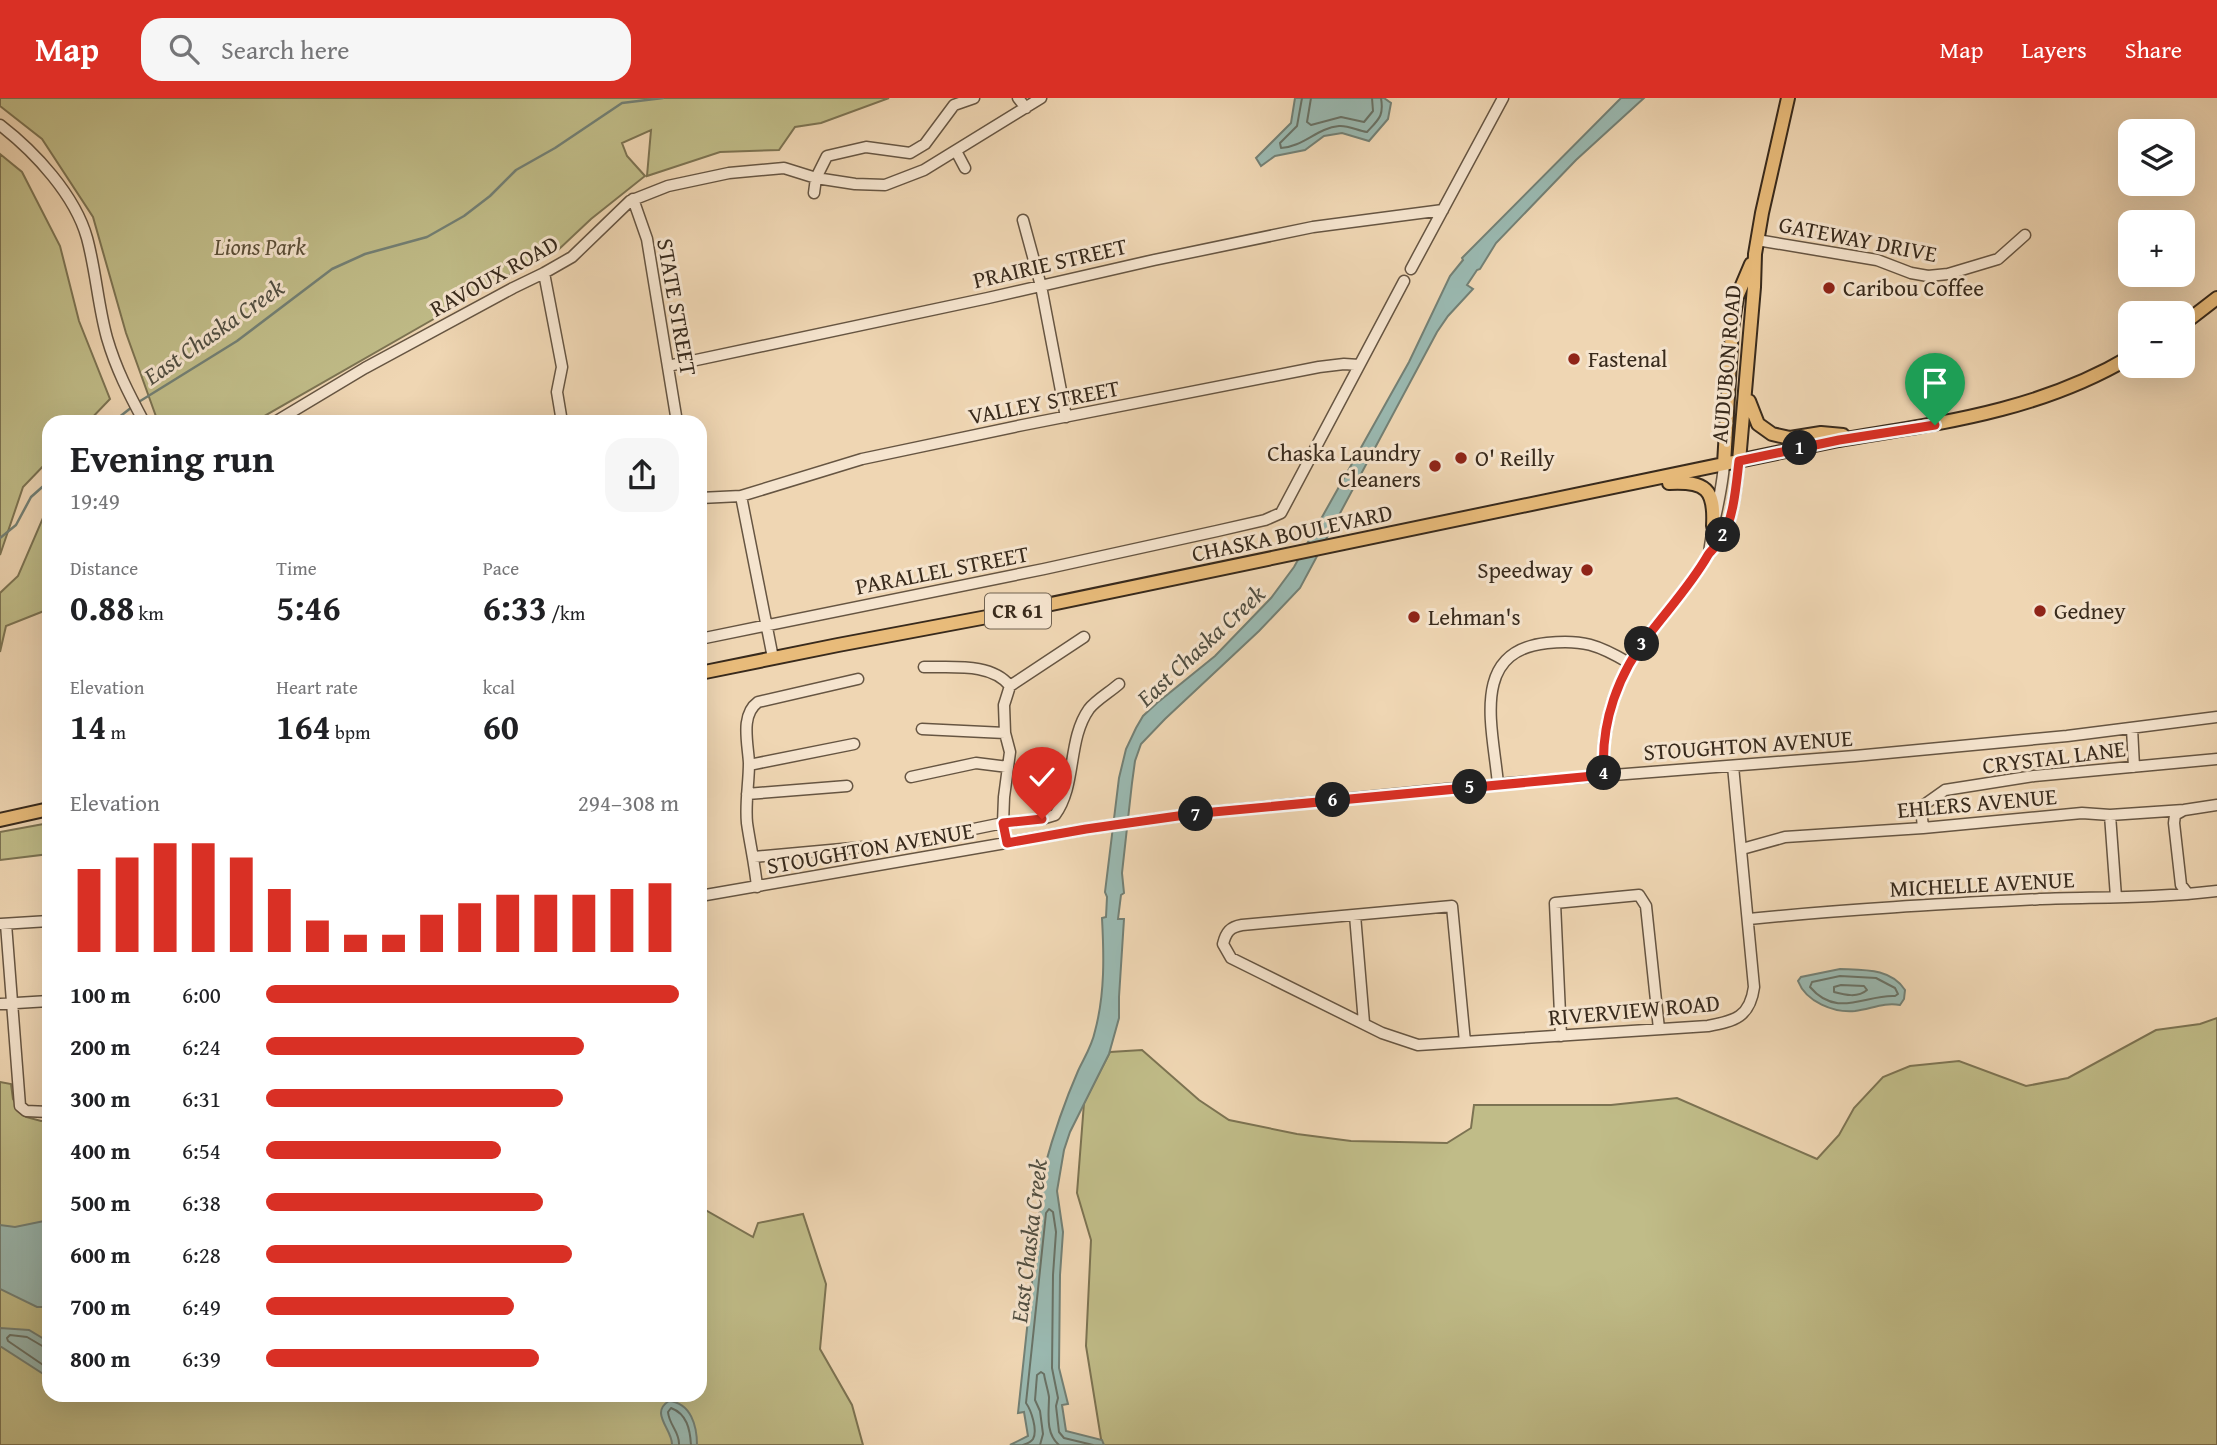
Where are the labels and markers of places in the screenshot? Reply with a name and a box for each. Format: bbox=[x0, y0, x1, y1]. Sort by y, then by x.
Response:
place label: Caribou Coffee bbox=[1843, 271, 1984, 304]
marker: Caribou Coffee bbox=[1821, 280, 1837, 296]
place label: Fastenal bbox=[1588, 342, 1667, 375]
marker: Fastenal bbox=[1566, 351, 1582, 367]
pin bbox=[1905, 353, 1965, 425]
pin: 1 bbox=[1783, 430, 1818, 466]
place label: Chaska Laundry Cleaners bbox=[1267, 436, 1422, 495]
place label: O' Reilly bbox=[1475, 441, 1555, 474]
marker: O' Reilly bbox=[1453, 450, 1469, 466]
marker: Chaska Laundry Cleaners bbox=[1427, 458, 1443, 474]
pin: 2 bbox=[1706, 518, 1740, 552]
place label: Speedway bbox=[1477, 553, 1574, 586]
marker: Speedway bbox=[1579, 562, 1595, 578]
place label: Gedney bbox=[2054, 594, 2126, 627]
place label: Lehman's bbox=[1428, 600, 1521, 633]
marker: Gedney bbox=[2032, 603, 2048, 619]
marker: Lehman's bbox=[1406, 609, 1422, 625]
pin: 3 bbox=[1624, 626, 1660, 662]
pin bbox=[1012, 747, 1072, 819]
pin: 4 bbox=[1586, 756, 1622, 790]
pin: 5 bbox=[1452, 770, 1488, 804]
pin: 6 bbox=[1316, 782, 1350, 818]
pin: 7 bbox=[1178, 796, 1214, 832]

